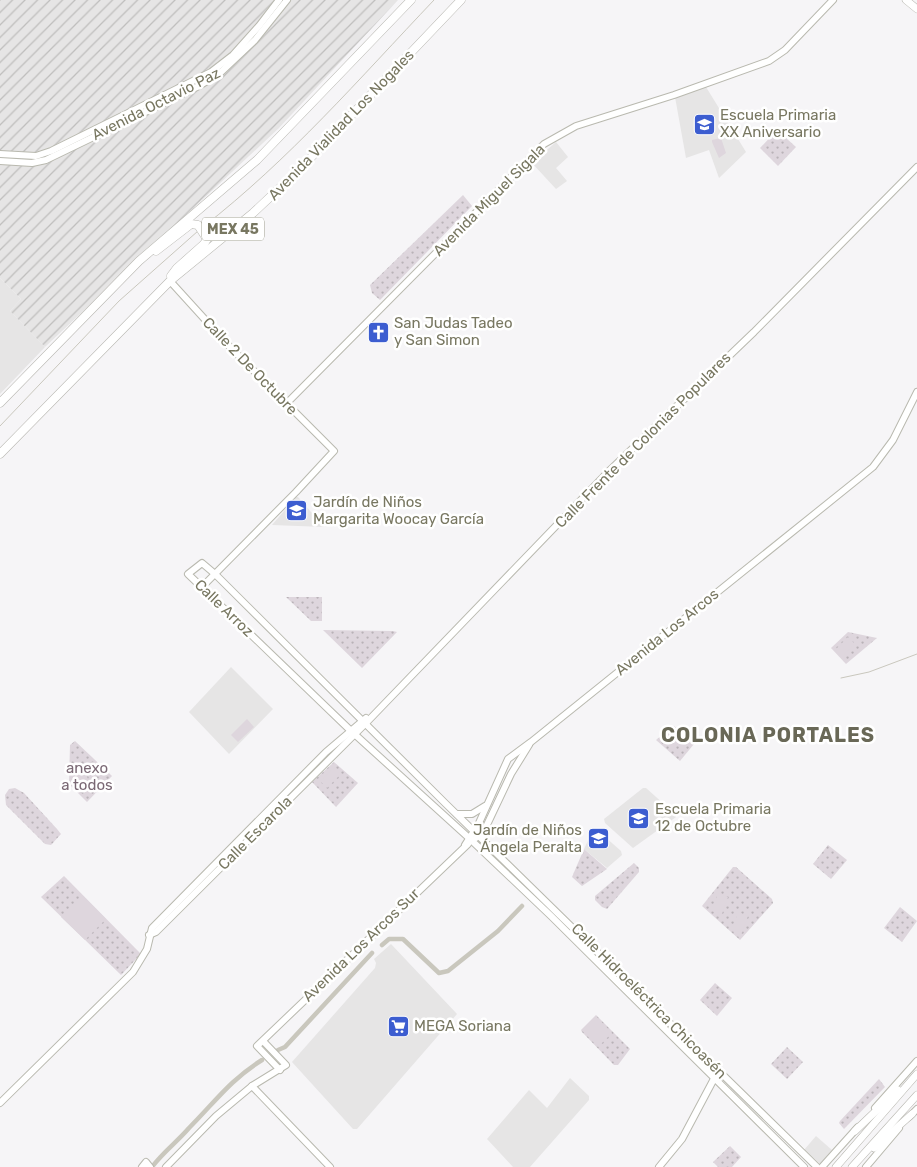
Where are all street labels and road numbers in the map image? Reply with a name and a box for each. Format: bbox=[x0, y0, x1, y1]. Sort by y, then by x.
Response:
street label: Avenida Vialidad Los Nogales bbox=[264, 46, 418, 204]
street label: Avenida Octavio Paz bbox=[89, 64, 224, 144]
street label: Avenida Miguel Sigala bbox=[429, 140, 549, 260]
road number: MEX 45 bbox=[202, 218, 264, 240]
street label: Calle 2 De Octubre bbox=[199, 313, 301, 419]
street label: Calle Frente de Colonias Populares bbox=[551, 348, 735, 532]
street label: Calle Arroz bbox=[191, 576, 257, 641]
street label: Avenida Los Arcos bbox=[612, 585, 723, 679]
street label: Calle Escarola bbox=[214, 792, 296, 874]
street label: Avenida Los Arcos Sur bbox=[299, 884, 423, 1005]
street label: Calle Hidroeléctrica Chicoasén bbox=[568, 920, 730, 1082]

